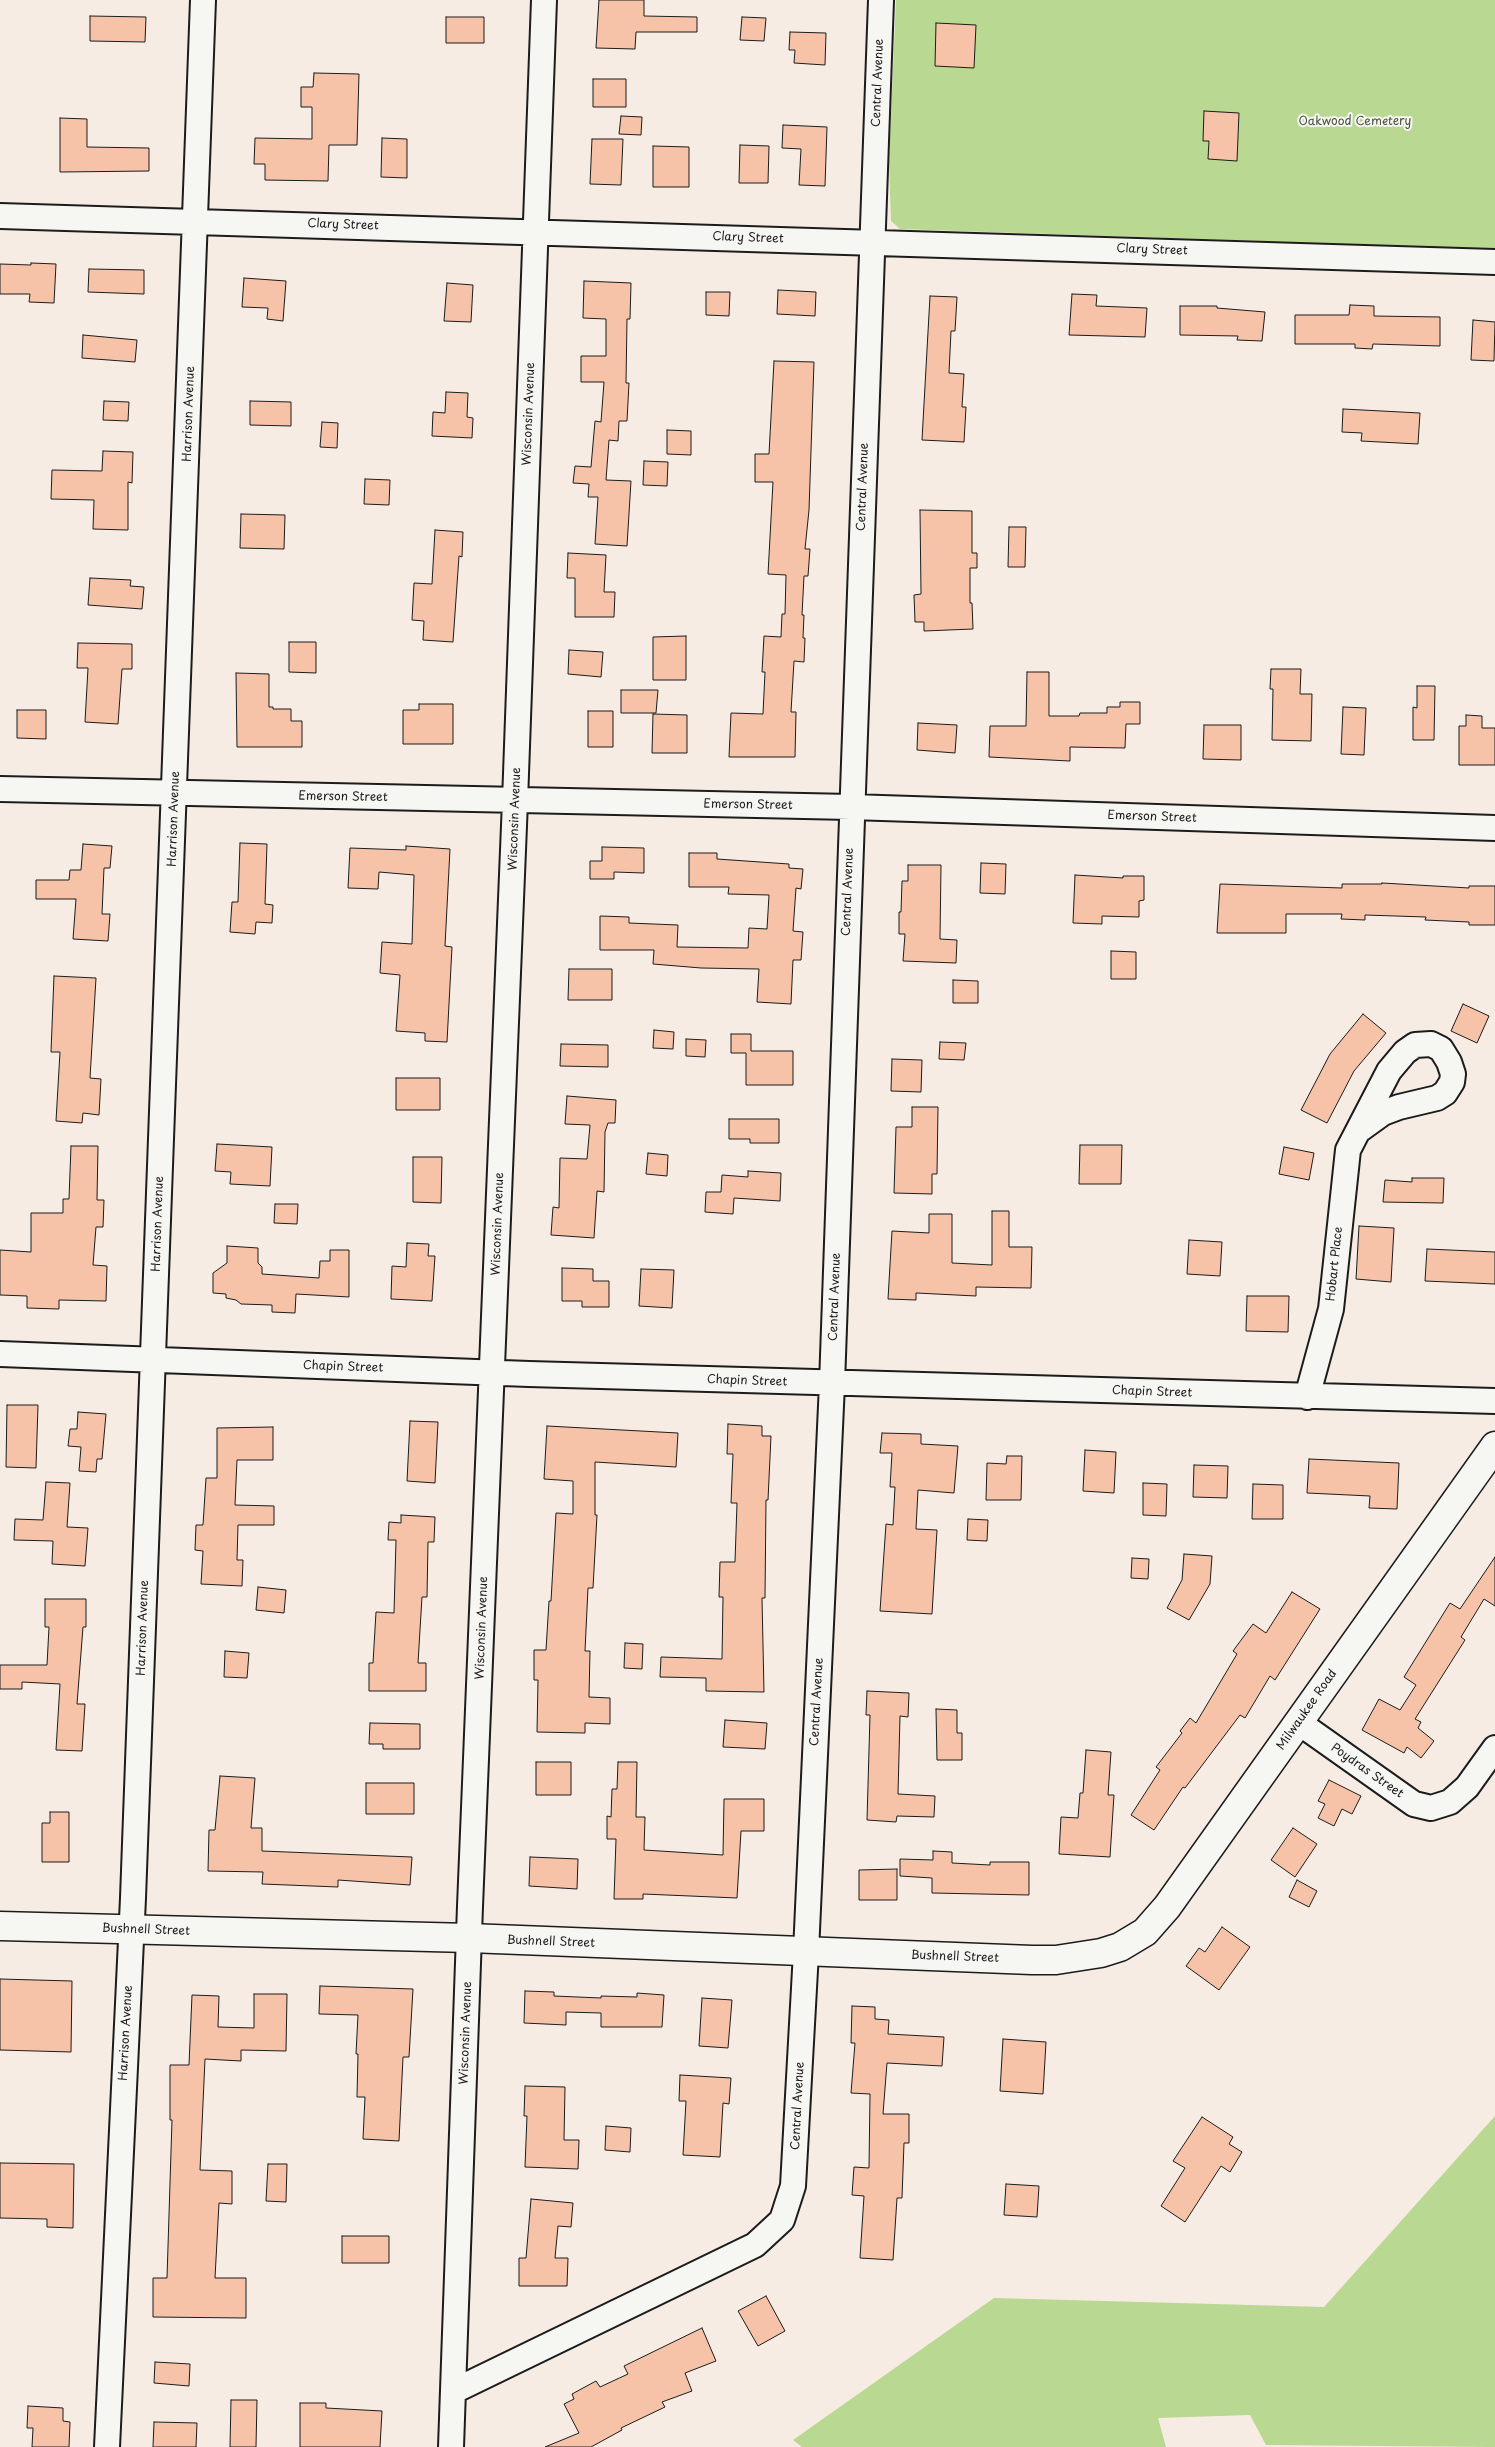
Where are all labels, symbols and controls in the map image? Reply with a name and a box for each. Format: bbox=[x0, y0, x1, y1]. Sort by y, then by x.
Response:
street label: Central Avenue bbox=[869, 39, 887, 127]
park label: Oakwood Cemetery bbox=[1299, 115, 1411, 129]
street label: Clary Street bbox=[307, 217, 379, 233]
street label: Clary Street bbox=[712, 230, 784, 246]
street label: Clary Street bbox=[1116, 242, 1188, 258]
street label: Wisconsin Avenue bbox=[520, 362, 538, 466]
street label: Harrison Avenue bbox=[180, 366, 198, 462]
street label: Central Avenue bbox=[854, 443, 872, 531]
street label: Wisconsin Avenue bbox=[506, 767, 524, 871]
street label: Harrison Avenue bbox=[165, 771, 183, 867]
street label: Emerson Street bbox=[298, 789, 388, 805]
street label: Emerson Street bbox=[703, 797, 793, 813]
street label: Emerson Street bbox=[1107, 808, 1197, 826]
street label: Central Avenue bbox=[839, 848, 857, 936]
street label: Wisconsin Avenue bbox=[489, 1172, 507, 1276]
street label: Harrison Avenue bbox=[149, 1176, 167, 1272]
street label: Hobart Place bbox=[1324, 1226, 1346, 1302]
street label: Central Avenue bbox=[826, 1253, 844, 1341]
street label: Chapin Street bbox=[303, 1358, 383, 1376]
street label: Chapin Street bbox=[707, 1372, 787, 1390]
street label: Chapin Street bbox=[1112, 1383, 1192, 1401]
street label: Wisconsin Avenue bbox=[473, 1576, 491, 1680]
street label: Harrison Avenue bbox=[134, 1580, 152, 1676]
street label: Central Avenue bbox=[807, 1657, 827, 1747]
street label: Milwaukee Road bbox=[1274, 1667, 1340, 1753]
street label: Poydras Street bbox=[1328, 1741, 1406, 1801]
street label: Bushnell Street bbox=[102, 1921, 190, 1939]
street label: Bushnell Street bbox=[507, 1933, 595, 1951]
street label: Bushnell Street bbox=[911, 1948, 999, 1966]
street label: Wisconsin Avenue bbox=[457, 1981, 475, 2085]
street label: Harrison Avenue bbox=[116, 1985, 136, 2081]
street label: Central Avenue bbox=[788, 2061, 808, 2151]

